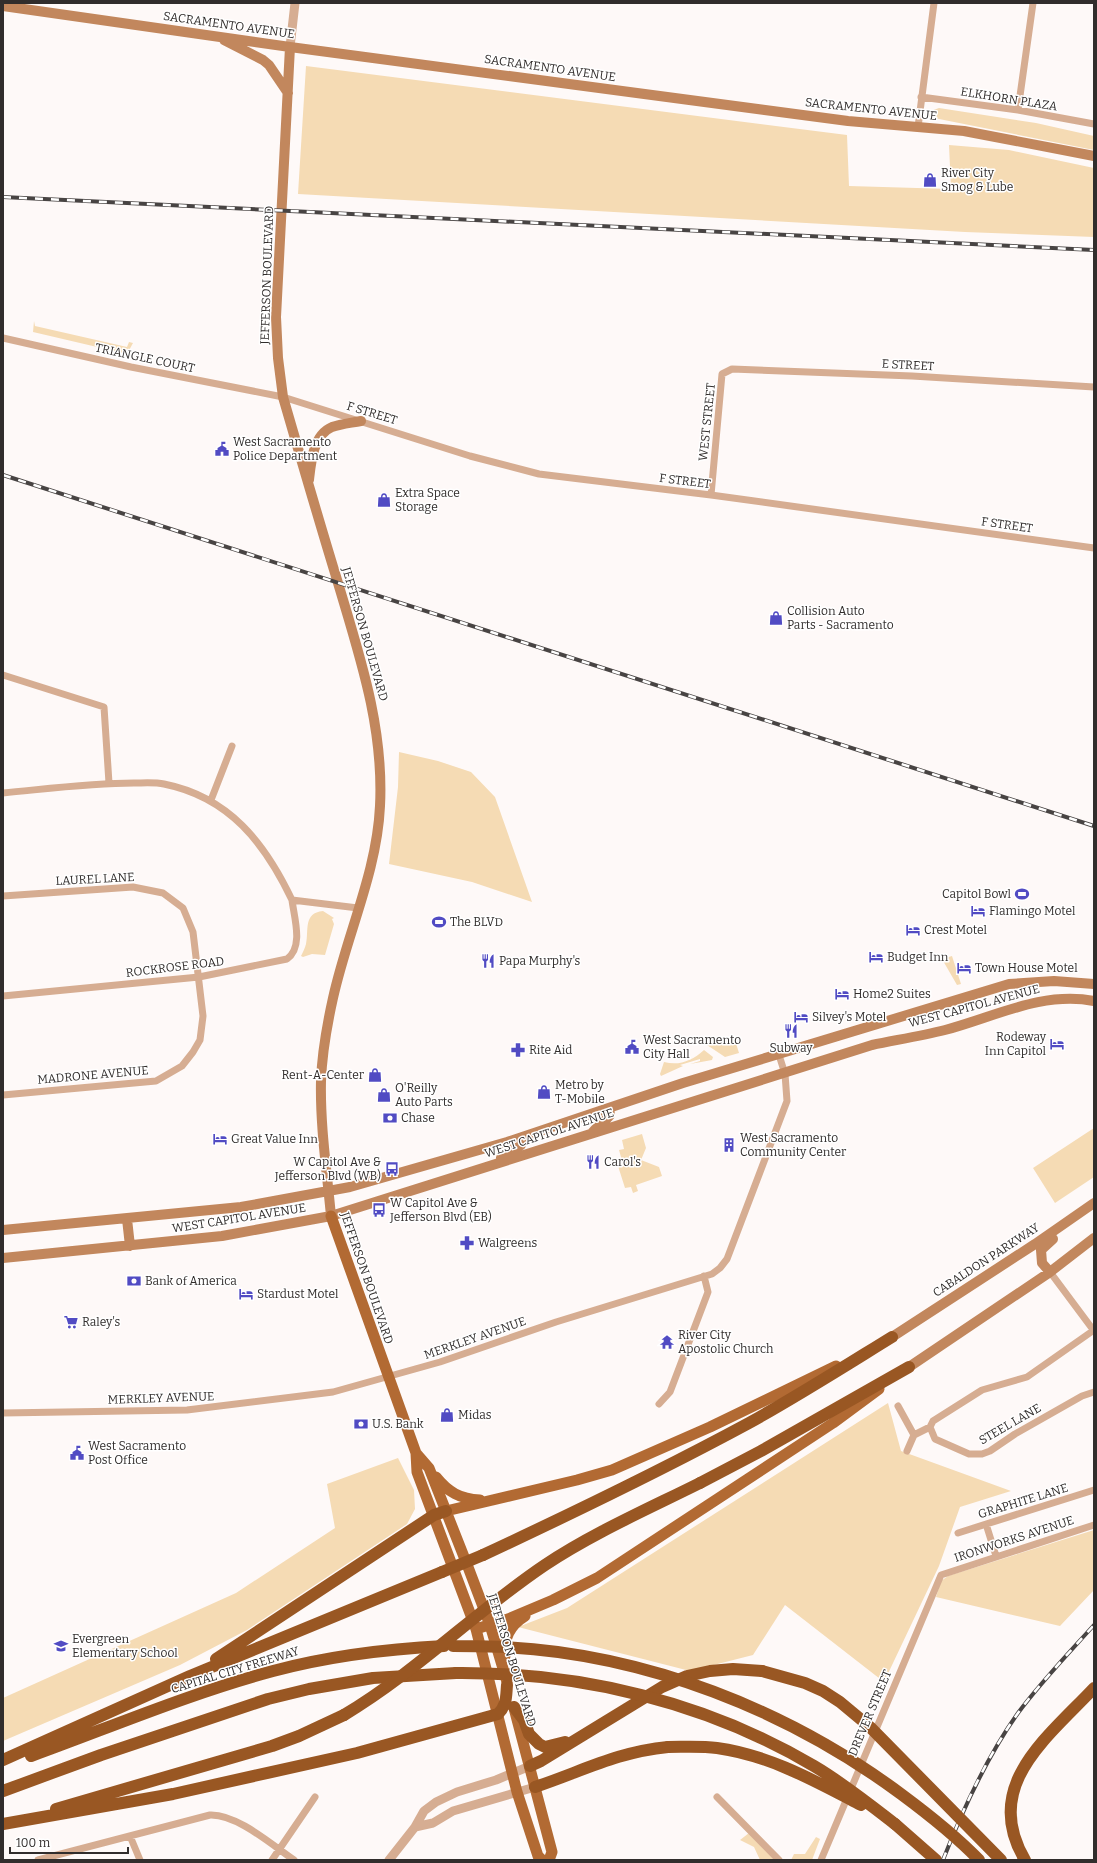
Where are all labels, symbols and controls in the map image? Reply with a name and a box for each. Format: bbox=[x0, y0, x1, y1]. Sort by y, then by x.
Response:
street label: SACRAMENTO AVENUE bbox=[162, 9, 296, 41]
street label: SACRAMENTO AVENUE bbox=[483, 52, 617, 84]
street label: ELKHORN PLAZA bbox=[960, 84, 1059, 114]
street label: SACRAMENTO AVENUE bbox=[804, 95, 938, 123]
place label: River City Smog & Lube bbox=[941, 166, 1013, 194]
shop icon: River City Smog & Lube bbox=[922, 172, 938, 188]
street label: JEFFERSON BOULEVARD bbox=[258, 206, 276, 345]
street label: TRIANGLE COURT bbox=[94, 341, 196, 375]
street label: E STREET bbox=[881, 357, 935, 373]
street label: WEST STREET bbox=[696, 382, 718, 462]
street label: F STREET bbox=[345, 399, 399, 427]
place label: West Sacramento Police Department bbox=[233, 435, 338, 463]
public building icon: West Sacramento Police Department bbox=[214, 441, 230, 457]
street label: F STREET bbox=[658, 471, 712, 491]
place label: Extra Space Storage bbox=[395, 486, 460, 514]
shop icon: Extra Space Storage bbox=[376, 492, 392, 508]
street label: F STREET bbox=[980, 514, 1034, 536]
street label: JEFFERSON BOULEVARD bbox=[339, 565, 391, 703]
place label: Collision Auto Parts - Sacramento bbox=[787, 604, 894, 632]
shop icon: Collision Auto Parts - Sacramento bbox=[768, 610, 784, 626]
street label: LAUREL LANE bbox=[55, 870, 135, 888]
sports icon: Capitol Bowl bbox=[1014, 886, 1030, 902]
place label: Capitol Bowl bbox=[942, 887, 1012, 901]
hotel icon: Flamingo Motel bbox=[970, 903, 986, 919]
place label: Flamingo Motel bbox=[989, 904, 1076, 918]
sports icon: The BLVD bbox=[431, 914, 447, 930]
place label: The BLVD bbox=[450, 915, 503, 929]
hotel icon: Crest Motel bbox=[905, 922, 921, 938]
place label: Crest Motel bbox=[924, 923, 988, 937]
hotel icon: Budget Inn bbox=[868, 949, 884, 965]
place label: Budget Inn bbox=[887, 950, 949, 964]
restaurant icon: Papa Murphy's bbox=[480, 953, 496, 969]
street label: ROCKROSE ROAD bbox=[125, 954, 225, 980]
place label: Papa Murphy's bbox=[499, 954, 581, 968]
hotel icon: Town House Motel bbox=[956, 960, 972, 976]
place label: Town House Motel bbox=[975, 961, 1078, 975]
street label: WEST CAPITOL AVENUE bbox=[907, 982, 1041, 1030]
hotel icon: Home2 Suites bbox=[834, 986, 850, 1002]
place label: Home2 Suites bbox=[853, 987, 931, 1001]
hotel icon: Silvey's Motel bbox=[793, 1009, 809, 1025]
place label: Silvey's Motel bbox=[812, 1010, 887, 1024]
restaurant icon: Subway bbox=[783, 1023, 799, 1039]
place label: Rodeway Inn Capitol bbox=[985, 1030, 1047, 1058]
place label: West Sacramento City Hall bbox=[643, 1033, 741, 1061]
hotel icon: Rodeway Inn Capitol bbox=[1049, 1036, 1065, 1052]
public building icon: West Sacramento City Hall bbox=[624, 1039, 640, 1055]
place label: Subway bbox=[769, 1041, 813, 1055]
pharmacy icon: Rite Aid bbox=[510, 1042, 526, 1058]
place label: Rite Aid bbox=[529, 1043, 572, 1057]
street label: MADRONE AVENUE bbox=[37, 1063, 149, 1087]
shop icon: Rent-A-Center bbox=[367, 1067, 383, 1083]
place label: Rent-A-Center bbox=[281, 1068, 365, 1082]
place label: Metro by T-Mobile bbox=[555, 1078, 605, 1106]
place label: O'Reilly Auto Parts bbox=[395, 1081, 453, 1109]
shop icon: Metro by T-Mobile bbox=[536, 1084, 552, 1100]
shop icon: O'Reilly Auto Parts bbox=[376, 1087, 392, 1103]
street label: WEST CAPITOL AVENUE bbox=[483, 1105, 615, 1161]
bank icon: Chase bbox=[382, 1110, 398, 1126]
place label: Chase bbox=[401, 1111, 435, 1125]
hotel icon: Great Value Inn bbox=[212, 1131, 228, 1147]
place label: West Sacramento Community Center bbox=[740, 1131, 847, 1159]
place label: Great Value Inn bbox=[231, 1132, 318, 1146]
building icon: West Sacramento Community Center bbox=[721, 1137, 737, 1153]
restaurant icon: Carol's bbox=[585, 1154, 601, 1170]
place label: W Capitol Ave & Jefferson Blvd (WB) bbox=[274, 1155, 381, 1183]
place label: Carol's bbox=[604, 1155, 641, 1169]
bus stop icon: W Capitol Ave & Jefferson Blvd (WB) bbox=[384, 1161, 400, 1177]
place label: W Capitol Ave & Jefferson Blvd (EB) bbox=[389, 1196, 492, 1224]
street label: WEST CAPITOL AVENUE bbox=[171, 1201, 307, 1235]
bus stop icon: W Capitol Ave & Jefferson Blvd (EB) bbox=[371, 1202, 387, 1218]
street label: JEFFERSON BOULEVARD bbox=[337, 1209, 396, 1346]
street label: CABALDON PARKWAY bbox=[930, 1220, 1042, 1300]
pharmacy icon: Walgreens bbox=[459, 1235, 475, 1251]
place label: Walgreens bbox=[478, 1236, 538, 1250]
bank icon: Bank of America bbox=[126, 1273, 142, 1289]
place label: Bank of America bbox=[145, 1274, 237, 1288]
hotel icon: Stardust Motel bbox=[238, 1286, 254, 1302]
place label: Stardust Motel bbox=[257, 1287, 339, 1301]
supermarket icon: Raley's bbox=[63, 1314, 79, 1330]
street label: MERKLEY AVENUE bbox=[422, 1314, 528, 1362]
place label: Raley's bbox=[82, 1315, 121, 1329]
place label: River City Apostolic Church bbox=[678, 1328, 774, 1356]
temple icon: River City Apostolic Church bbox=[659, 1334, 675, 1350]
street label: MERKLEY AVENUE bbox=[107, 1389, 215, 1407]
street label: STEEL LANE bbox=[977, 1401, 1043, 1447]
shop icon: Midas bbox=[439, 1407, 455, 1423]
place label: Midas bbox=[458, 1408, 492, 1422]
bank icon: U.S. Bank bbox=[353, 1416, 369, 1432]
place label: U.S. Bank bbox=[372, 1417, 424, 1431]
place label: West Sacramento Post Office bbox=[88, 1439, 186, 1467]
public building icon: West Sacramento Post Office bbox=[69, 1445, 85, 1461]
street label: GRAPHITE LANE bbox=[976, 1481, 1070, 1521]
street label: IRONWORKS AVENUE bbox=[952, 1513, 1076, 1565]
street label: JEFFERSON BOULEVARD bbox=[485, 1591, 539, 1728]
place label: Evergreen Elementary School bbox=[72, 1632, 178, 1660]
school or university icon: Evergreen Elementary School bbox=[53, 1638, 69, 1654]
street label: CAPITAL CITY FREEWAY bbox=[169, 1644, 301, 1696]
street label: DREVER STREET bbox=[846, 1668, 894, 1758]
scale bar bbox=[10, 1829, 128, 1855]
text: 100 m bbox=[16, 1836, 51, 1850]

